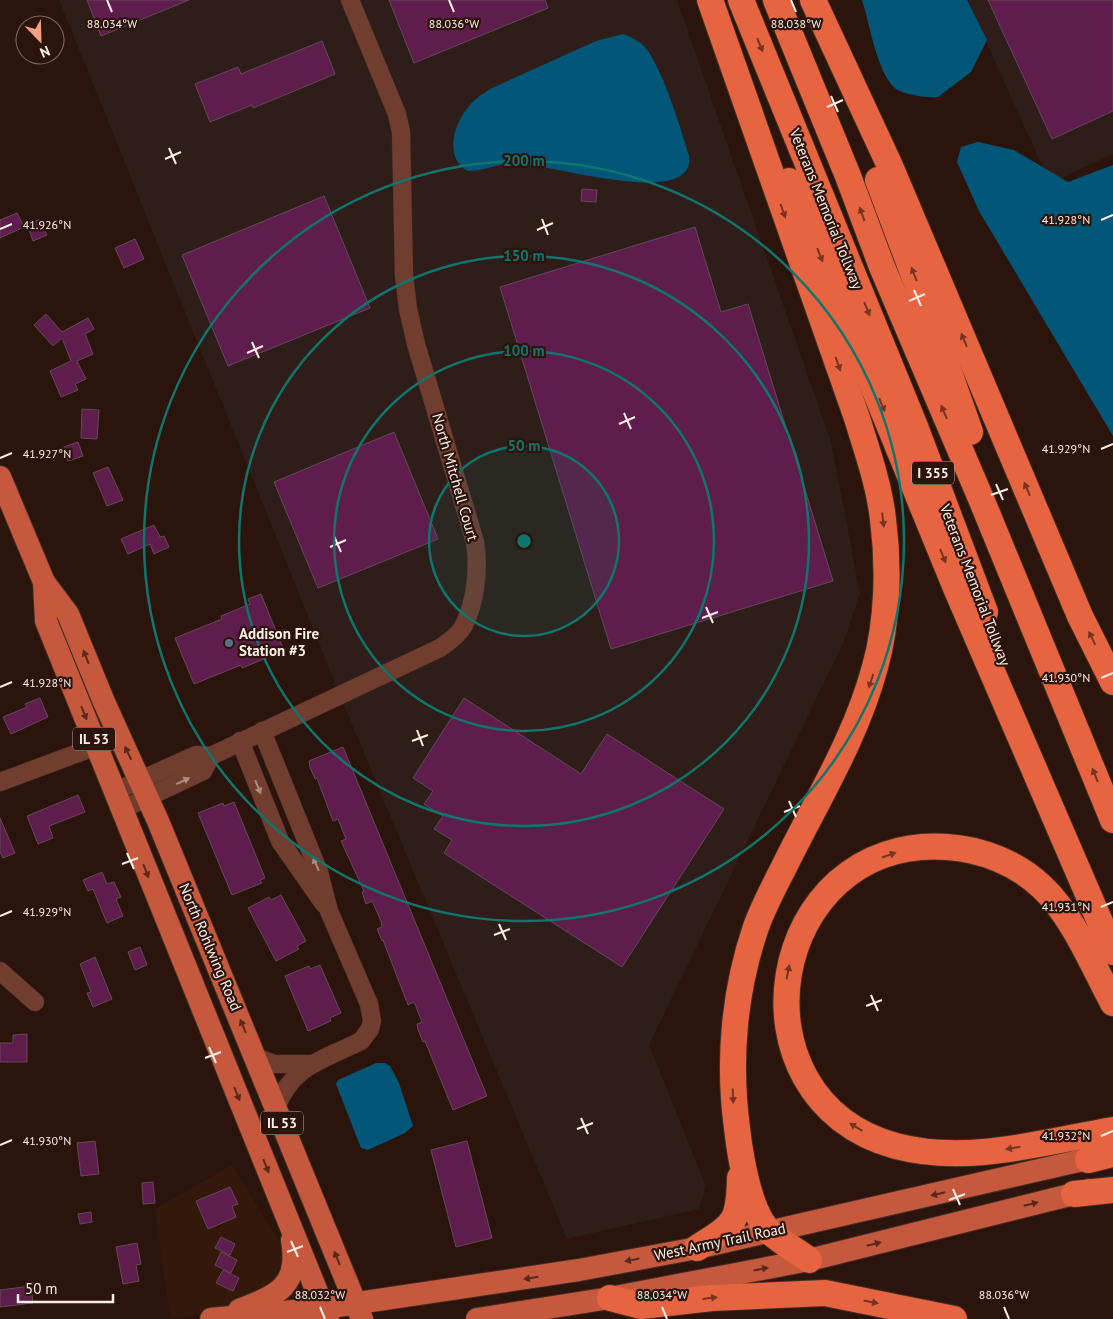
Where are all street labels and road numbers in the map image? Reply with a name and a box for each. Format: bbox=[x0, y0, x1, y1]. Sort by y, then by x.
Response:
street label: Veterans Memorial Tollway bbox=[785, 125, 867, 292]
street label: North Mitchell Court bbox=[428, 411, 483, 543]
road number: I 355 bbox=[912, 462, 954, 484]
street label: Veterans Memorial Tollway bbox=[935, 500, 1015, 668]
road number: IL 53 bbox=[73, 728, 115, 751]
street label: North Rohlwing Road bbox=[175, 880, 246, 1014]
road number: IL 53 bbox=[261, 1112, 303, 1134]
street label: West Army Trail Road bbox=[652, 1218, 787, 1265]

